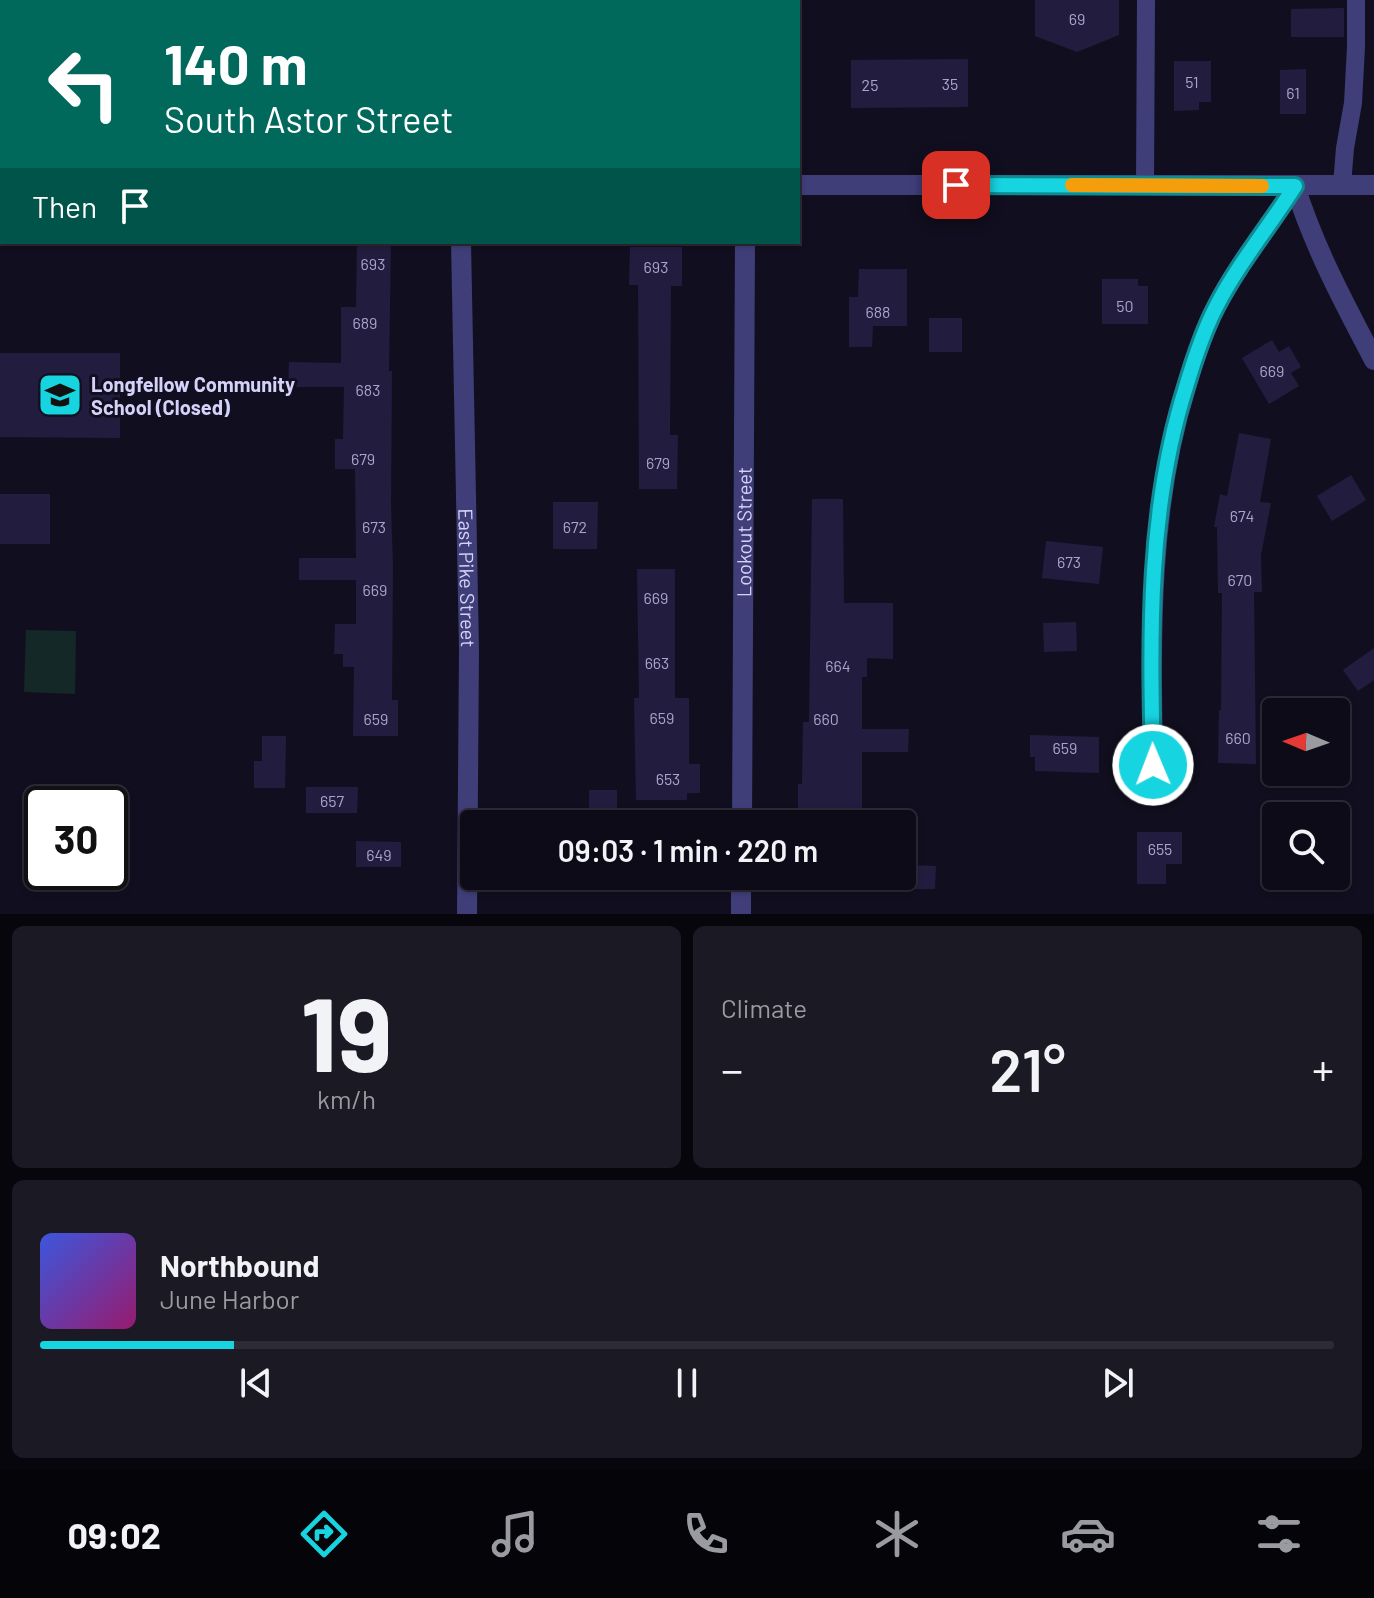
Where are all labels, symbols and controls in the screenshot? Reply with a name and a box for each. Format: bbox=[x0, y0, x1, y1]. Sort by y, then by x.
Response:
house number: 69 bbox=[1069, 9, 1085, 28]
text: 140 m bbox=[164, 29, 308, 96]
icon: left bbox=[32, 32, 136, 136]
house number: 51 bbox=[1185, 72, 1199, 91]
house number: 35 bbox=[942, 74, 958, 93]
house number: 25 bbox=[862, 75, 878, 94]
house number: 61 bbox=[1286, 83, 1300, 102]
text: South Astor Street bbox=[164, 97, 454, 140]
pin bbox=[922, 151, 990, 219]
icon: arrive bbox=[934, 163, 978, 207]
icon: arrive bbox=[113, 184, 157, 228]
text: Then bbox=[32, 188, 97, 224]
house number: 693 bbox=[361, 254, 385, 273]
house number: 693 bbox=[644, 257, 668, 276]
house number: 50 bbox=[1116, 296, 1134, 315]
house number: 688 bbox=[866, 302, 890, 321]
house number: 689 bbox=[353, 313, 377, 332]
house number: 669 bbox=[1260, 361, 1284, 380]
school or university icon: Longfellow Community School (Closed) bbox=[36, 371, 84, 419]
place label: Longfellow Community School (Closed) bbox=[91, 372, 295, 419]
house number: 683 bbox=[356, 380, 380, 399]
house number: 679 bbox=[351, 449, 375, 468]
house number: 679 bbox=[646, 453, 670, 472]
street label: Lookout Street bbox=[731, 467, 756, 597]
house number: 674 bbox=[1230, 506, 1254, 525]
street label: East Pike Street bbox=[454, 508, 481, 648]
house number: 673 bbox=[362, 517, 386, 536]
house number: 672 bbox=[563, 517, 587, 536]
house number: 673 bbox=[1057, 552, 1081, 571]
house number: 670 bbox=[1228, 570, 1252, 589]
house number: 669 bbox=[363, 580, 387, 599]
house number: 669 bbox=[644, 588, 668, 607]
house number: 663 bbox=[645, 653, 669, 672]
house number: 664 bbox=[825, 656, 851, 675]
north arrow bbox=[1262, 698, 1350, 786]
map controls bbox=[1262, 698, 1350, 890]
house number: 659 bbox=[650, 708, 674, 727]
house number: 659 bbox=[364, 709, 388, 728]
house number: 660 bbox=[813, 709, 839, 728]
position arrow bbox=[1111, 723, 1195, 807]
house number: 660 bbox=[1225, 728, 1251, 747]
house number: 659 bbox=[1053, 738, 1077, 757]
house number: 653 bbox=[656, 769, 680, 788]
speed limit sign: 30 bbox=[24, 786, 128, 890]
house number: 657 bbox=[320, 791, 344, 810]
button: search bbox=[1262, 802, 1350, 890]
text: 09:03 · 1 min · 220 m bbox=[558, 832, 818, 868]
house number: 655 bbox=[1148, 839, 1172, 858]
house number: 649 bbox=[366, 845, 392, 864]
text: 19 bbox=[300, 968, 393, 1093]
text: Climate bbox=[721, 992, 807, 1023]
text: 21° bbox=[989, 1032, 1066, 1104]
text: − bbox=[721, 1042, 743, 1095]
text: + bbox=[1312, 1042, 1334, 1095]
text: km/h bbox=[317, 1083, 376, 1114]
text: Northbound bbox=[160, 1247, 319, 1283]
text: June Harbor bbox=[160, 1283, 299, 1314]
icon: previous bbox=[234, 1361, 278, 1405]
icon: pause bbox=[665, 1361, 709, 1405]
icon: next bbox=[1096, 1361, 1140, 1405]
icon: directions bbox=[296, 1506, 352, 1562]
icon: music bbox=[487, 1506, 543, 1562]
icon: phone bbox=[678, 1506, 734, 1562]
icon: climate bbox=[869, 1506, 925, 1562]
icon: car bbox=[1060, 1506, 1116, 1562]
icon: filters bbox=[1251, 1506, 1307, 1562]
text: 09:02 bbox=[67, 1513, 161, 1556]

